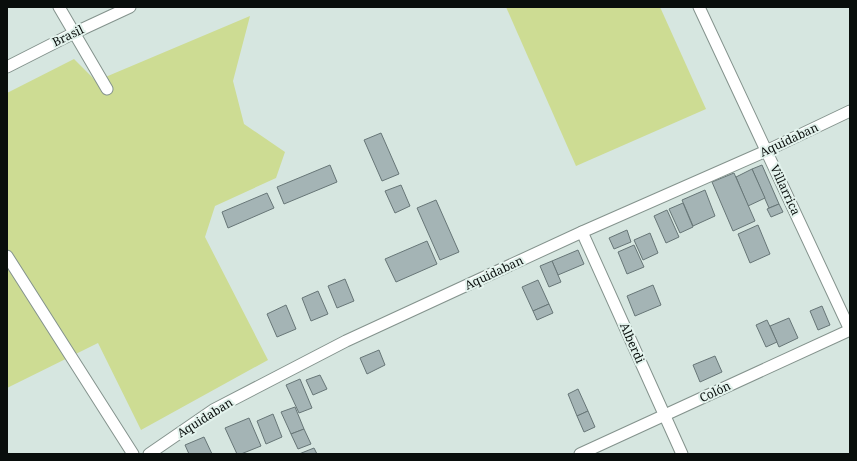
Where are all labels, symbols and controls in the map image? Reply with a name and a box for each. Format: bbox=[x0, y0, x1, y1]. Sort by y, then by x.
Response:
street label: Brasil bbox=[49, 21, 87, 50]
street label: Aquidaban bbox=[757, 118, 821, 161]
street label: Villarrica bbox=[766, 162, 805, 218]
street label: Aquidaban bbox=[462, 251, 526, 294]
street label: Alberdi bbox=[616, 320, 649, 366]
street label: Colón bbox=[696, 377, 733, 406]
street label: Aquidaban bbox=[173, 394, 236, 441]

